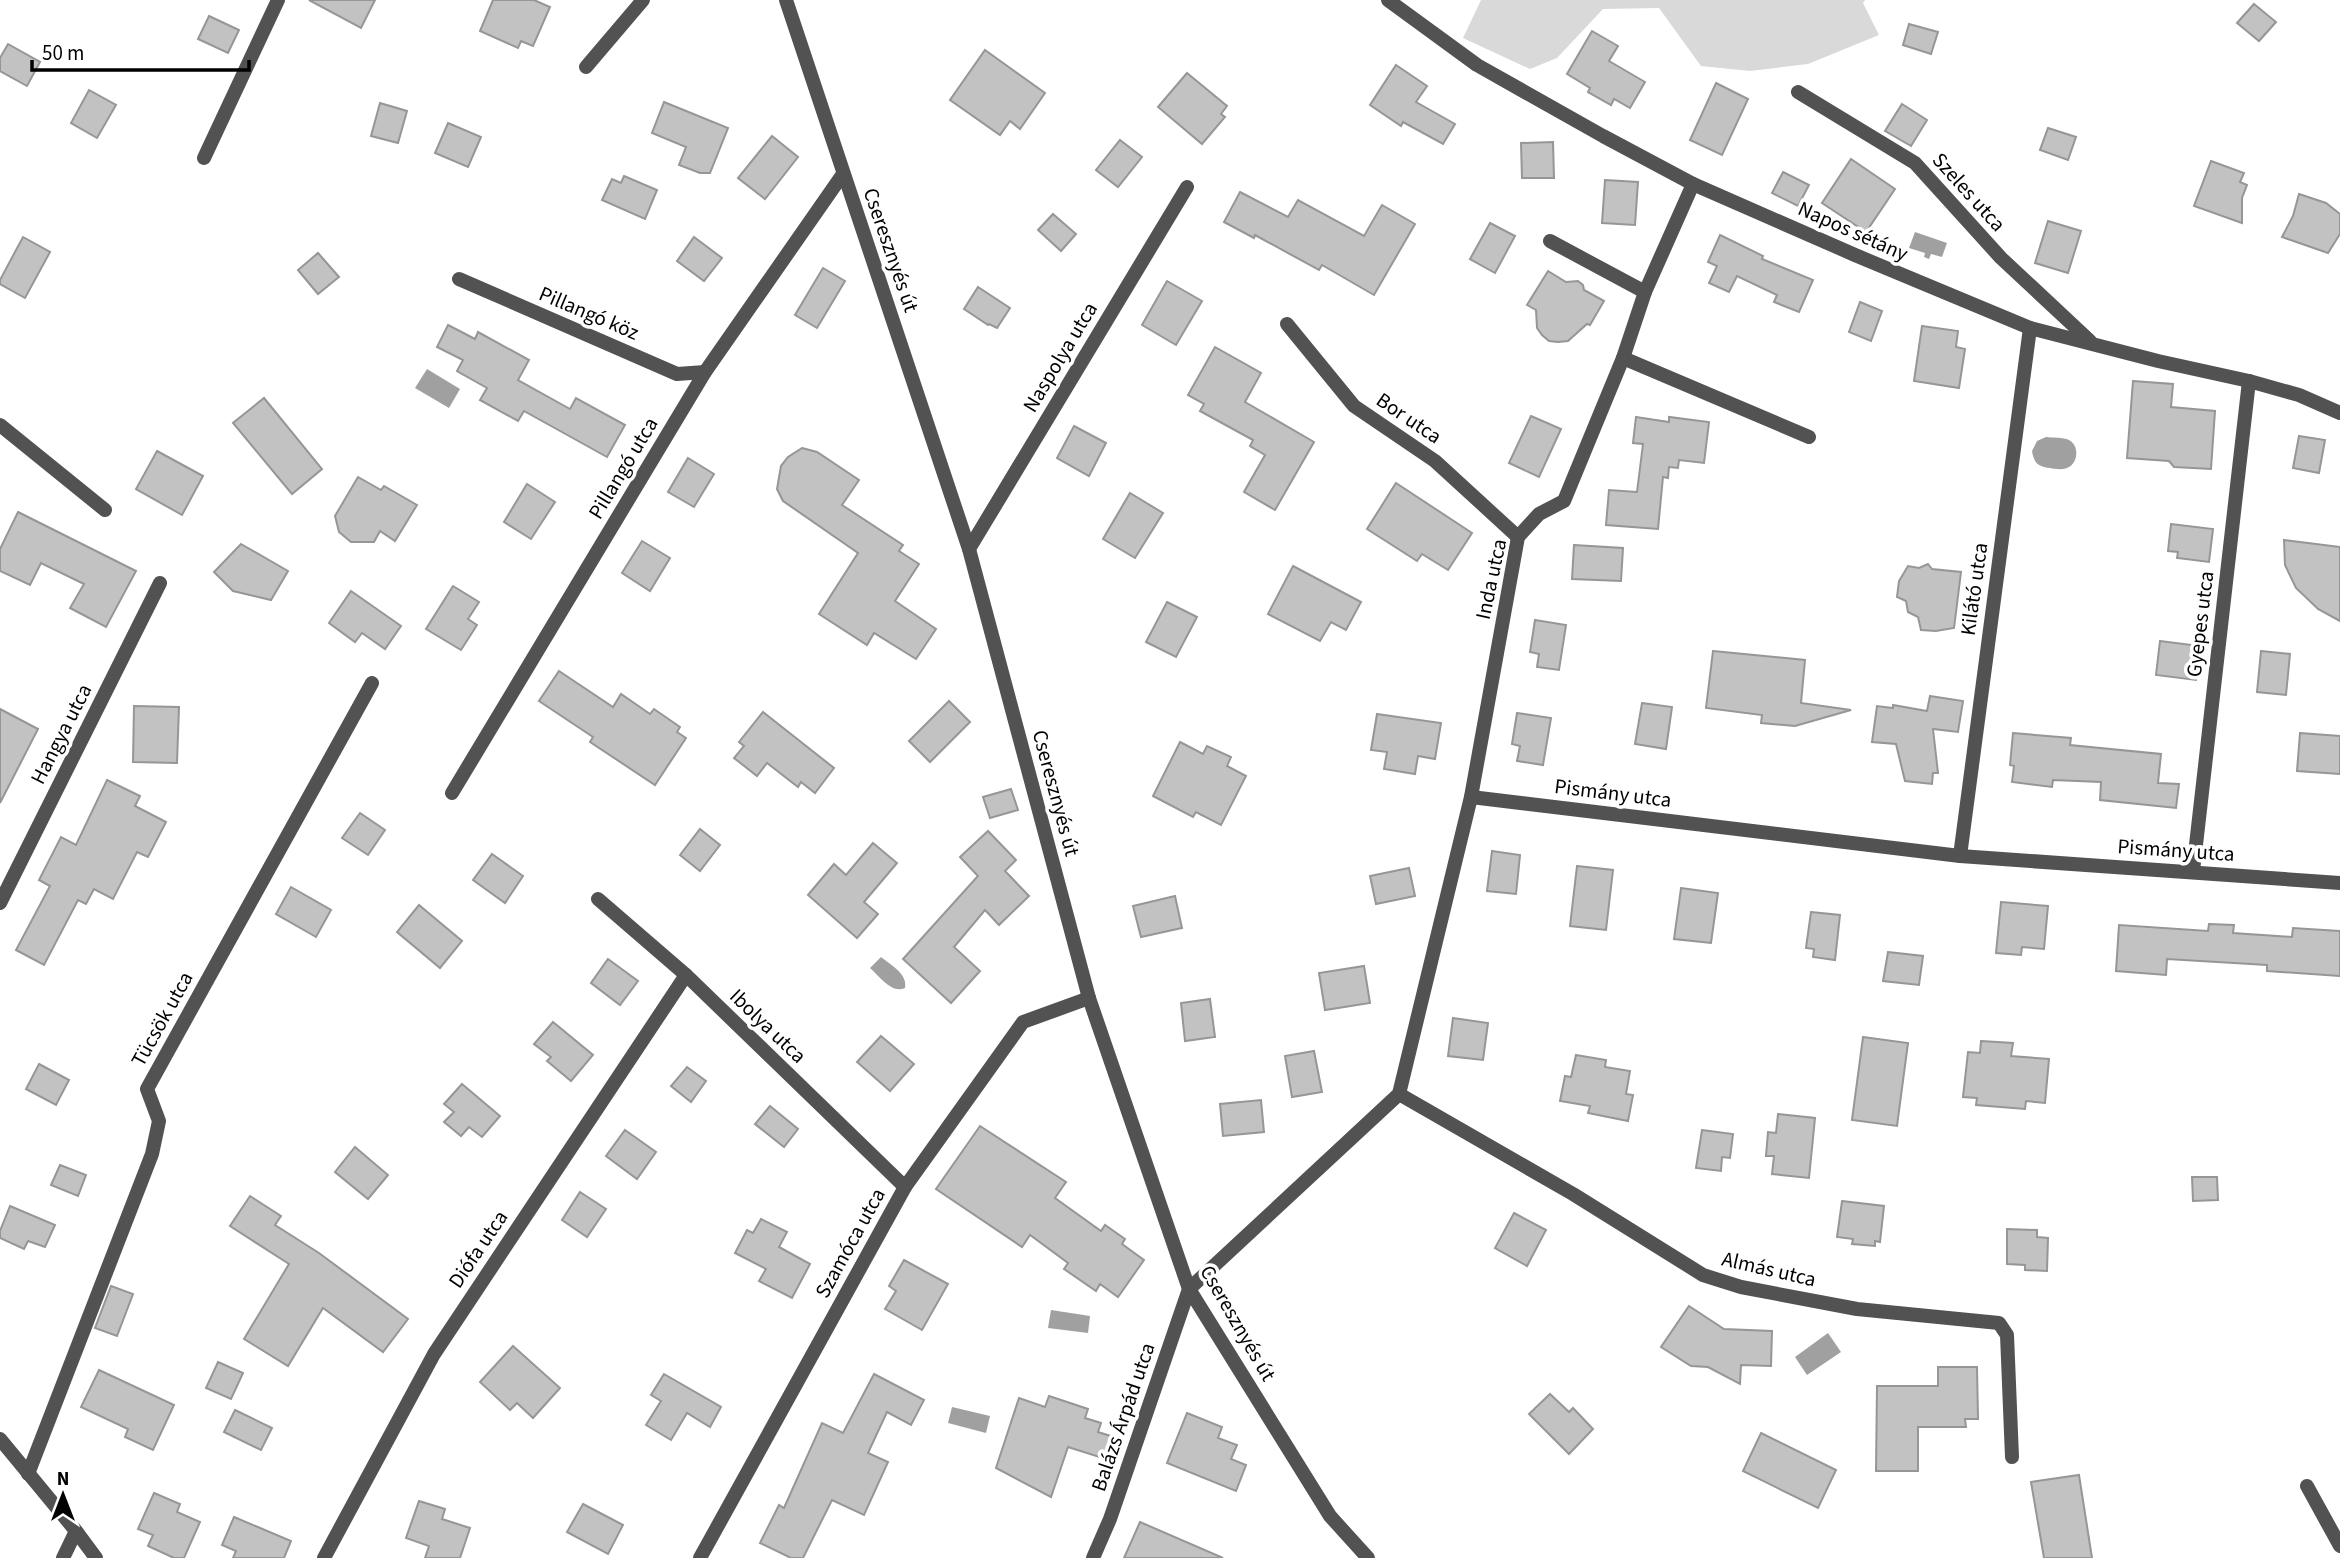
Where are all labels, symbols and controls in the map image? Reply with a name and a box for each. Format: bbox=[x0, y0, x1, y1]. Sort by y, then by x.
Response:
scale bar bbox=[32, 28, 248, 72]
text: 50 m bbox=[42, 38, 84, 68]
street label: Szeles utca bbox=[1925, 146, 2013, 238]
street label: Cseresznyés út bbox=[856, 184, 926, 316]
street label: Napos sétány bbox=[1793, 193, 1913, 269]
street label: Pillangó köz bbox=[534, 278, 644, 348]
street label: Naspolya utca bbox=[1015, 296, 1105, 418]
street label: Bor utca bbox=[1370, 385, 1448, 451]
street label: Pillangó utca bbox=[581, 411, 665, 525]
street label: Inda utca bbox=[1468, 536, 1514, 622]
street label: Kilátó utca bbox=[1953, 541, 1995, 637]
street label: Gyepes utca bbox=[2179, 569, 2221, 679]
street label: Hangya utca bbox=[23, 679, 99, 789]
street label: Cseresznyés út bbox=[1025, 727, 1087, 859]
street label: Pismány utca bbox=[1553, 771, 1673, 815]
street label: Pismány utca bbox=[2116, 831, 2236, 869]
street label: Tücsök utca bbox=[124, 966, 200, 1072]
street label: Ibolya utca bbox=[723, 982, 813, 1070]
street label: Szamóca utca bbox=[807, 1183, 893, 1303]
street label: Diófa utca bbox=[441, 1204, 515, 1294]
street label: Almás utca bbox=[1719, 1244, 1819, 1294]
street label: Cseresznyés út bbox=[1193, 1259, 1283, 1387]
street label: Balázs Árpád utca bbox=[1084, 1339, 1162, 1495]
north arrow bbox=[28, 1460, 98, 1530]
text: N bbox=[57, 1466, 69, 1493]

